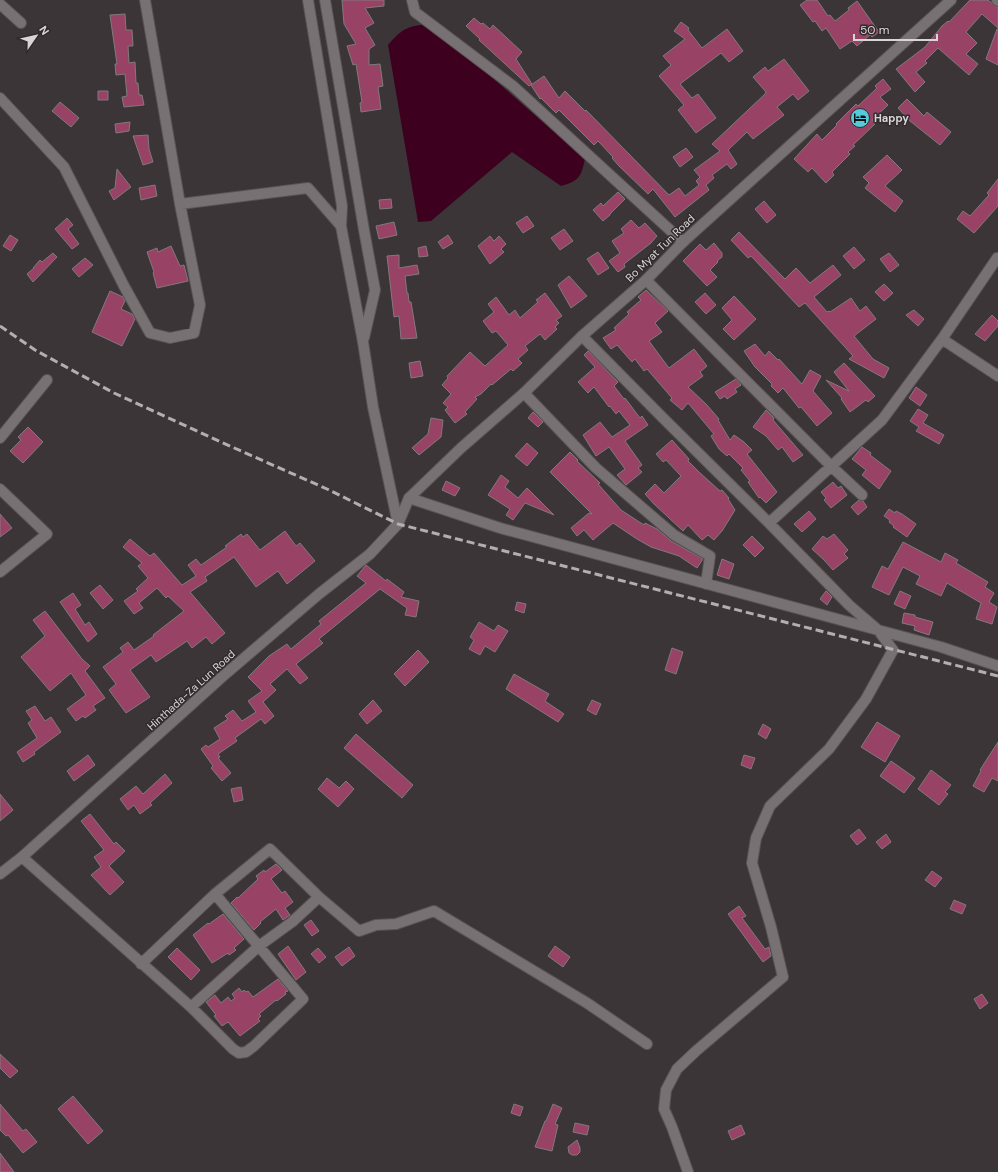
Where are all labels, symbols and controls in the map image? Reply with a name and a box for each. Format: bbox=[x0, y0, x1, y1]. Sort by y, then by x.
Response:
north arrow bbox=[16, 16, 56, 56]
scale bar bbox=[854, 16, 937, 42]
text: 50 m bbox=[860, 22, 889, 38]
text: N bbox=[36, 23, 52, 38]
hotel icon: Happy bbox=[849, 107, 871, 129]
place label: Happy bbox=[874, 111, 909, 125]
street label: Bo Myat Tun Road bbox=[622, 211, 698, 285]
street label: Hinthada-Za Lun Road bbox=[144, 647, 238, 733]

